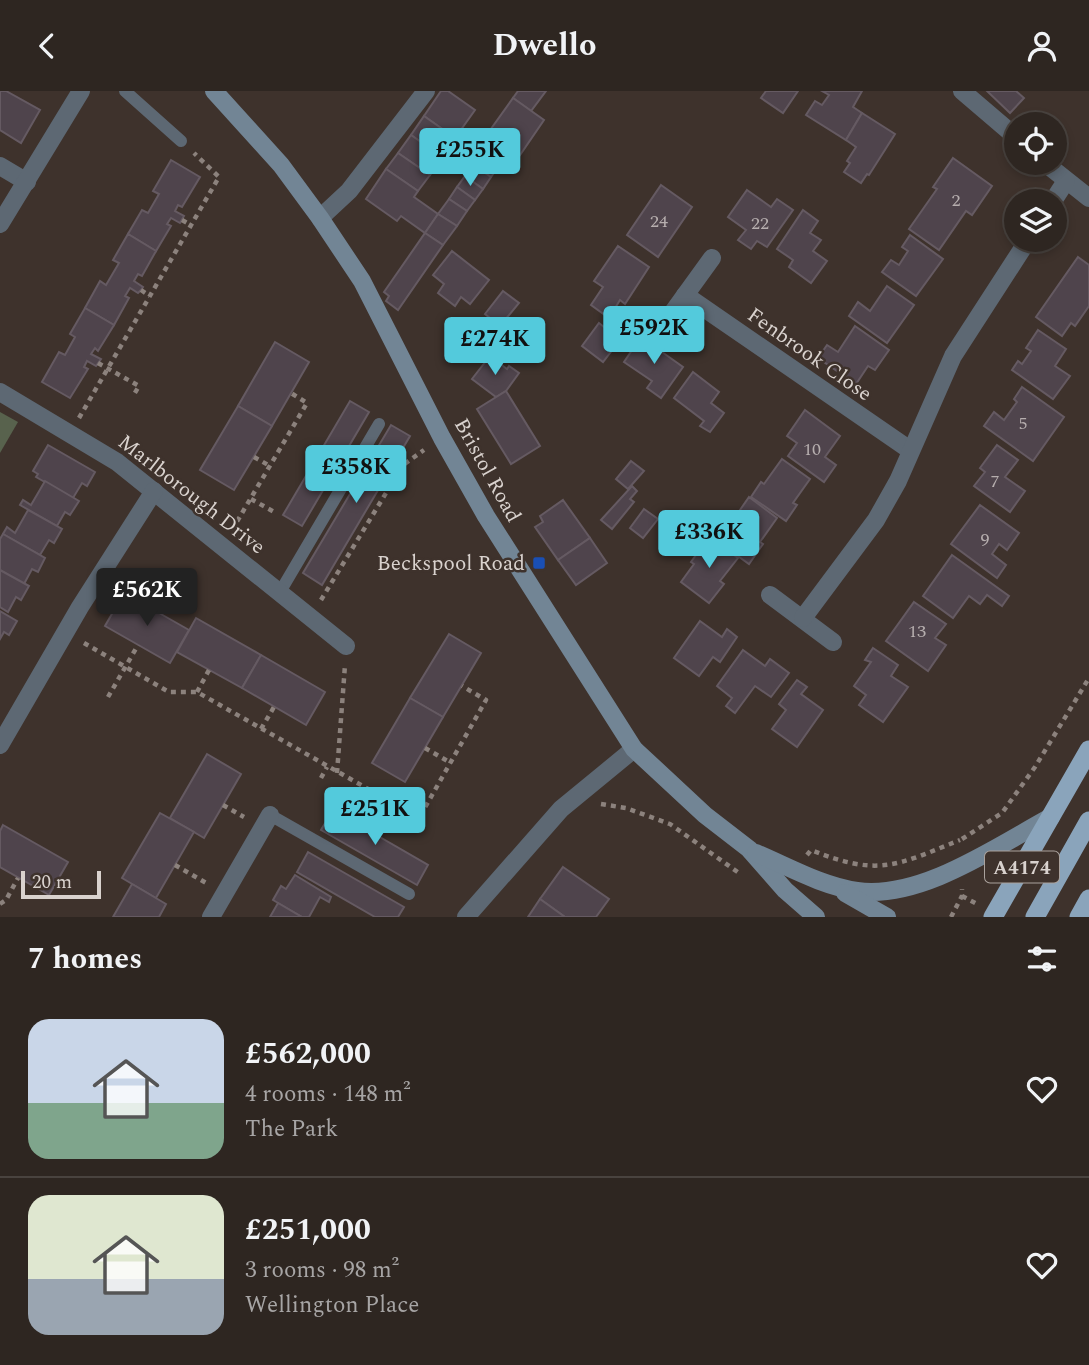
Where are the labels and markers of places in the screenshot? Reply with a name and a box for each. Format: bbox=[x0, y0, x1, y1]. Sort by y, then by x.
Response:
pin: £255K bbox=[421, 129, 519, 188]
pin: £592K bbox=[605, 307, 703, 366]
pin: £274K bbox=[446, 317, 544, 377]
pin: £358K bbox=[307, 445, 405, 505]
pin: £336K bbox=[660, 511, 758, 570]
place label: Beckspool Road bbox=[377, 548, 525, 580]
marker: Beckspool Road bbox=[531, 555, 547, 571]
pin: £562K bbox=[98, 568, 196, 628]
pin: £251K bbox=[326, 787, 424, 847]

